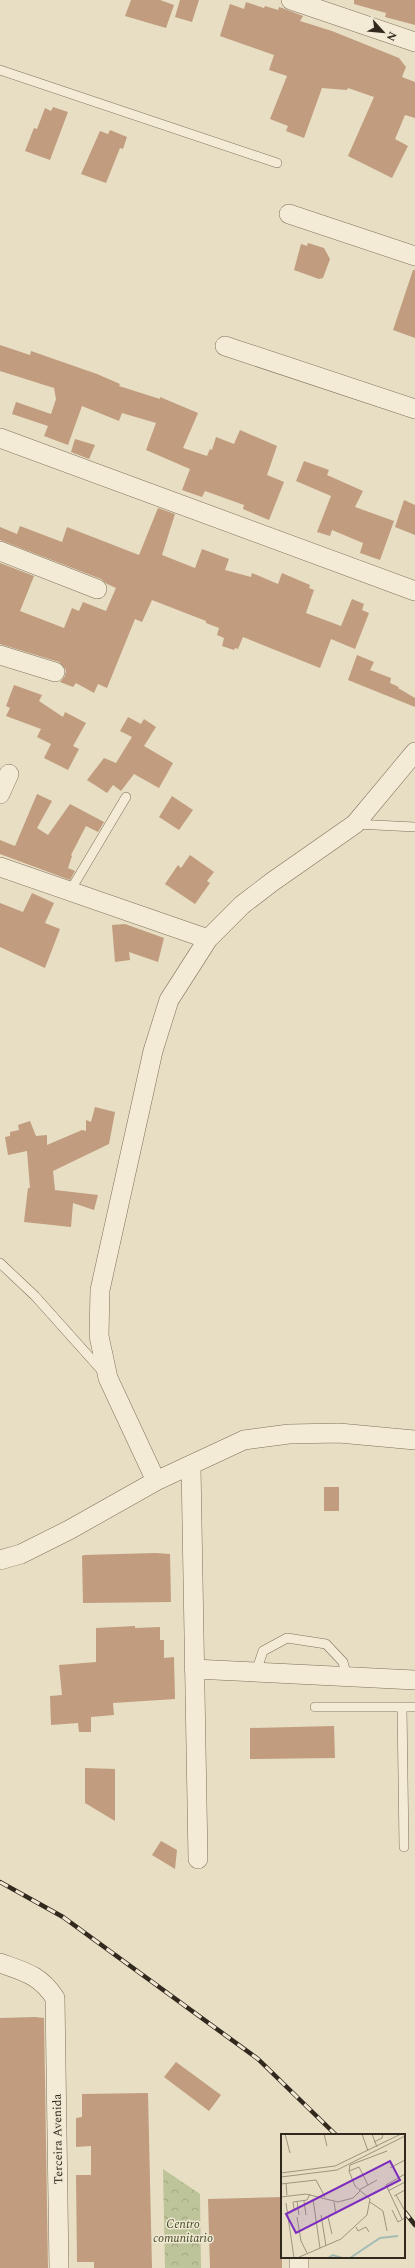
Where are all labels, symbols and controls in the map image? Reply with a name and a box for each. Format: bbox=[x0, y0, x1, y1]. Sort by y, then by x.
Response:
north arrow bbox=[363, 12, 403, 52]
text: N bbox=[382, 28, 401, 44]
street label: Terceira Avenida bbox=[48, 2093, 68, 2184]
inset map bbox=[281, 2134, 405, 2258]
park label: Centro comunitario bbox=[153, 2215, 213, 2248]

